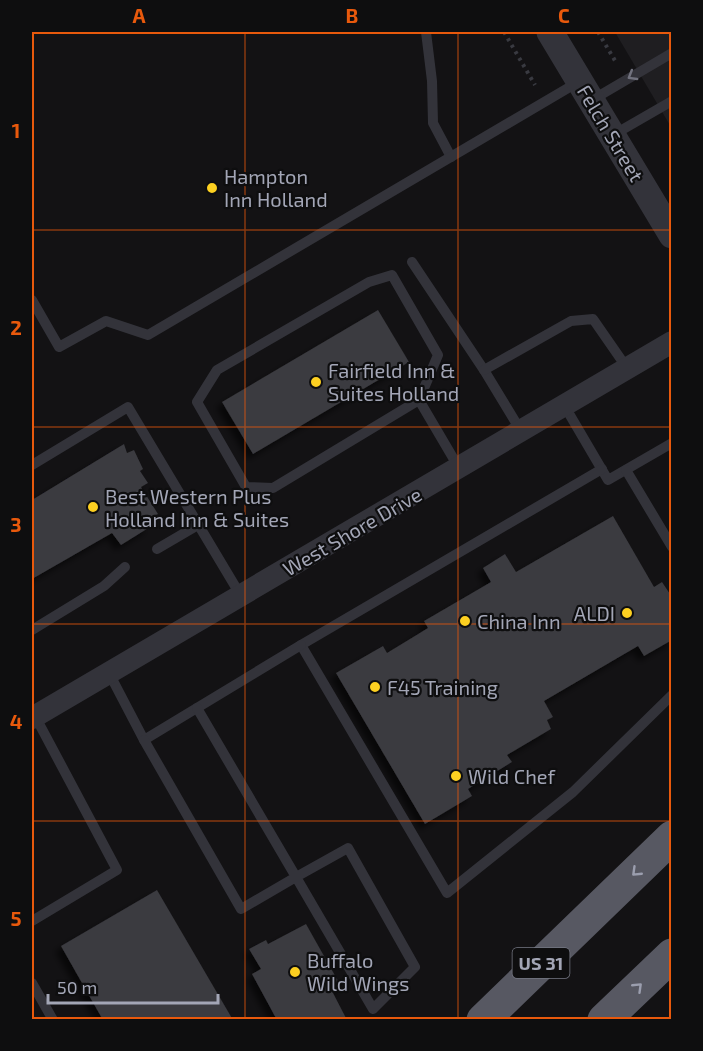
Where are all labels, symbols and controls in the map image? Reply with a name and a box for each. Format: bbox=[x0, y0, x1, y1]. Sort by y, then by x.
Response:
text: A bbox=[132, 3, 146, 27]
text: B bbox=[346, 3, 358, 27]
text: C bbox=[558, 3, 570, 27]
one-way arrow bbox=[628, 69, 638, 81]
street label: Felch Street bbox=[573, 80, 649, 186]
text: 1 bbox=[12, 118, 20, 142]
place label: Hampton Inn Holland bbox=[224, 164, 328, 211]
marker: Hampton Inn Holland bbox=[205, 181, 219, 195]
text: 2 bbox=[10, 315, 22, 339]
place label: Fairfield Inn & Suites Holland bbox=[328, 358, 459, 405]
marker: Fairfield Inn & Suites Holland bbox=[309, 375, 323, 389]
street label: West Shore Drive bbox=[278, 482, 426, 580]
place label: Best Western Plus Holland Inn & Suites bbox=[105, 484, 289, 531]
marker: Best Western Plus Holland Inn & Suites bbox=[86, 500, 100, 514]
text: 3 bbox=[10, 512, 22, 536]
place label: ALDI bbox=[574, 601, 615, 625]
marker: ALDI bbox=[620, 606, 634, 620]
place label: China Inn bbox=[477, 609, 561, 633]
marker: China Inn bbox=[458, 614, 472, 628]
place label: F45 Training bbox=[387, 675, 498, 699]
marker: F45 Training bbox=[368, 680, 382, 694]
text: 4 bbox=[10, 709, 23, 733]
place label: Wild Chef bbox=[468, 764, 556, 788]
marker: Wild Chef bbox=[449, 769, 463, 783]
one-way arrow bbox=[632, 864, 643, 875]
text: 5 bbox=[10, 906, 22, 930]
place label: Buffalo Wild Wings bbox=[307, 948, 409, 995]
road number: US 31 bbox=[512, 948, 570, 978]
marker: Buffalo Wild Wings bbox=[288, 965, 302, 979]
scale bar bbox=[48, 967, 218, 1005]
text: 50 m bbox=[57, 976, 97, 998]
one-way arrow bbox=[631, 983, 641, 994]

